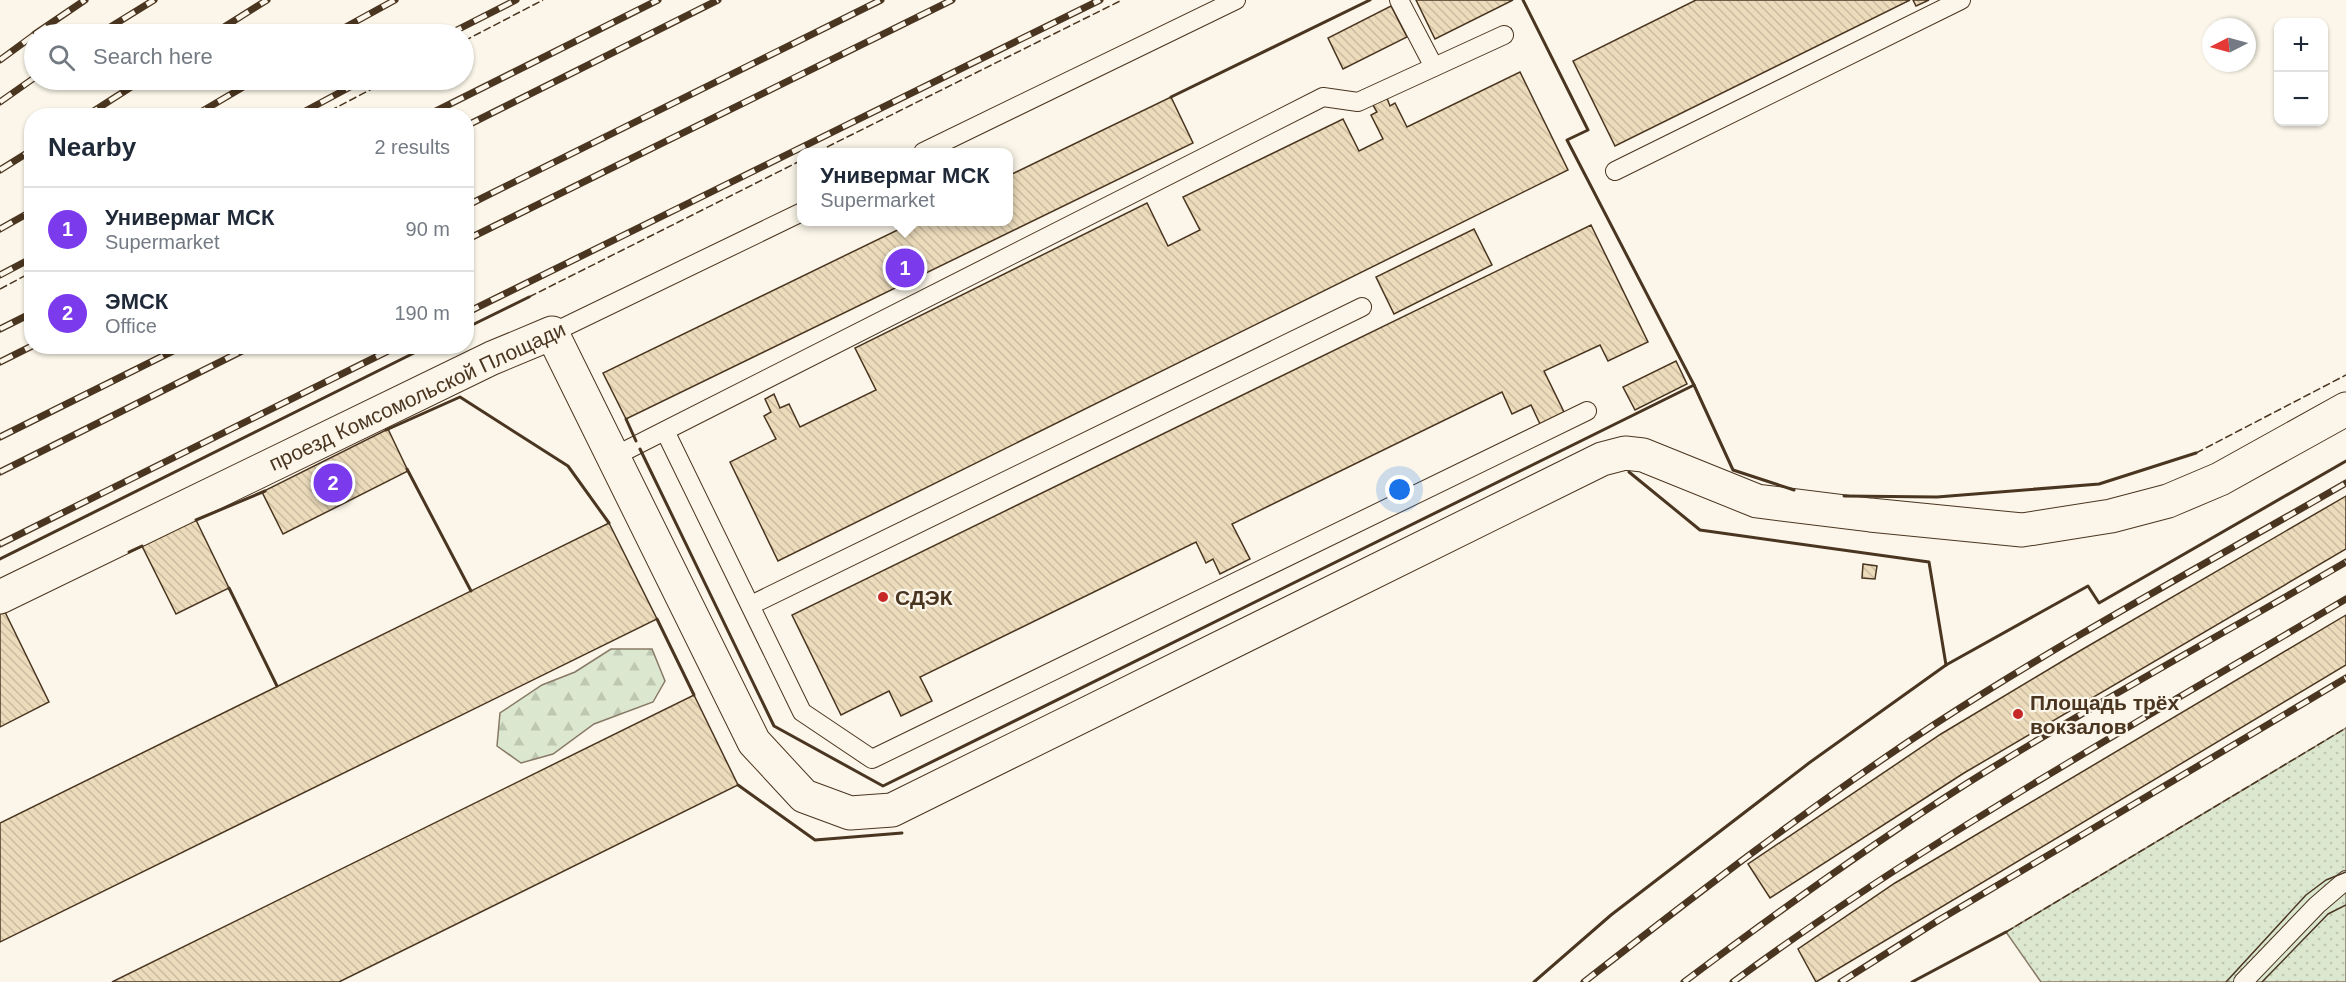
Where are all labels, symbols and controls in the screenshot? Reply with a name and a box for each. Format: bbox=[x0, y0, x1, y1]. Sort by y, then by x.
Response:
north arrow bbox=[2202, 18, 2256, 72]
map controls bbox=[2274, 18, 2328, 126]
button: + bbox=[2274, 18, 2328, 72]
search box bbox=[24, 24, 474, 90]
icon: search bbox=[45, 41, 78, 74]
text: Search here bbox=[93, 44, 213, 69]
button: − bbox=[2274, 72, 2328, 126]
text: Nearby bbox=[48, 132, 136, 162]
text: 2 results bbox=[374, 136, 450, 158]
popup bbox=[797, 148, 1013, 226]
text: Универмаг МСК bbox=[820, 163, 990, 188]
text: Supermarket bbox=[820, 189, 935, 211]
text: Универмаг МСК bbox=[105, 205, 274, 230]
text: 1 bbox=[62, 218, 73, 240]
text: 90 m bbox=[406, 218, 450, 240]
text: Supermarket bbox=[105, 231, 220, 253]
pin: 1 bbox=[886, 246, 924, 290]
text: ЭМСК bbox=[105, 289, 168, 314]
text: 2 bbox=[62, 302, 73, 324]
text: 190 m bbox=[394, 302, 450, 324]
text: Office bbox=[105, 315, 157, 337]
street label: проезд Комсомольской Площади bbox=[265, 317, 569, 475]
pin: 2 bbox=[314, 460, 352, 506]
your location bbox=[1385, 475, 1414, 504]
place label: СДЭК bbox=[895, 586, 953, 609]
marker: СДЭК bbox=[876, 590, 890, 604]
place label: Площадь трёх вокзалов bbox=[2030, 691, 2180, 738]
marker: Площадь трёх вокзалов bbox=[2011, 707, 2025, 721]

